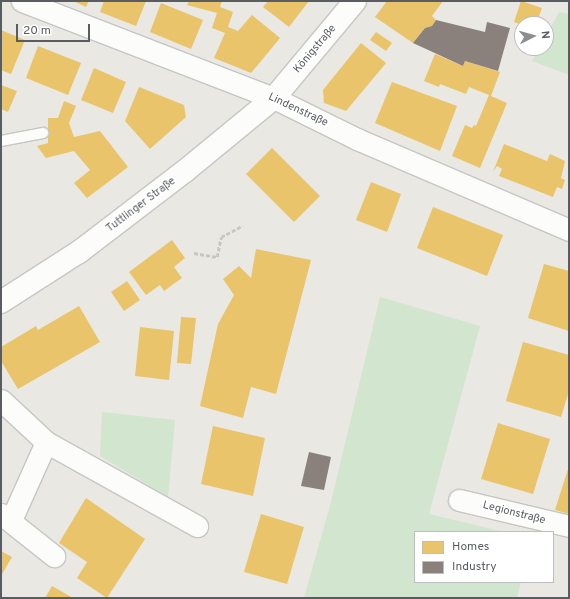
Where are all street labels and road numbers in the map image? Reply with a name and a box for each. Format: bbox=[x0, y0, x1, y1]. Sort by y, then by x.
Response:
street label: Königstraße bbox=[291, 22, 339, 76]
street label: Lindenstraße bbox=[266, 90, 330, 130]
street label: Tuttlinger Straße bbox=[104, 175, 178, 235]
street label: Legionstraße bbox=[481, 499, 547, 527]

